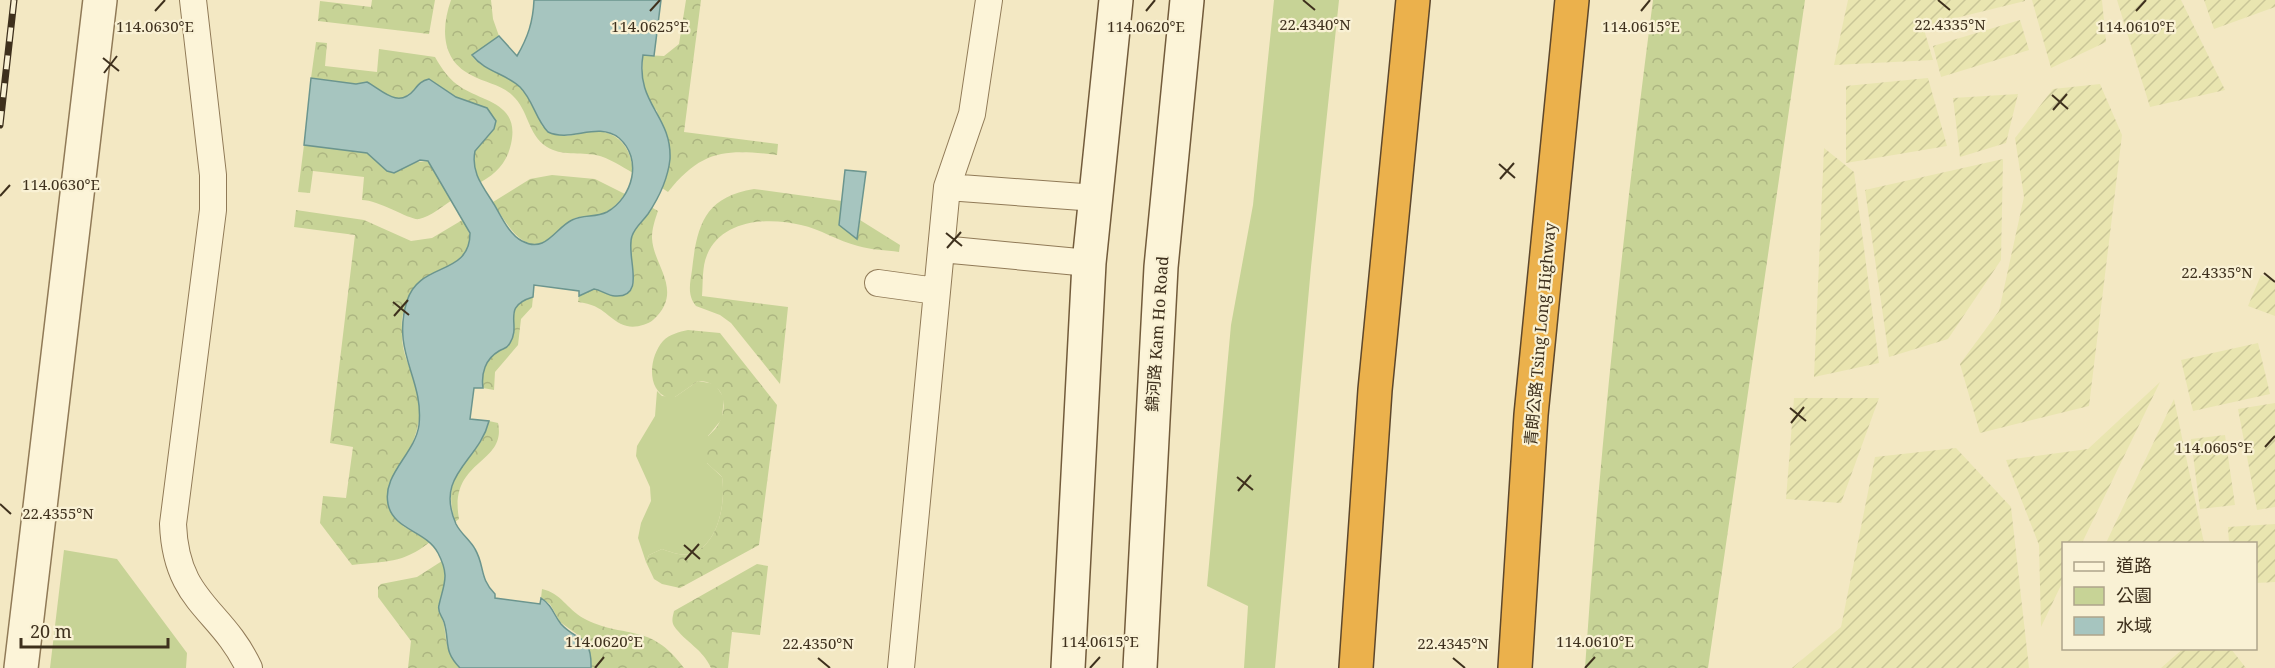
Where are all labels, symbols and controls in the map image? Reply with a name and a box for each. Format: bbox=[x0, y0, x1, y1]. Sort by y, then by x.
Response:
text: 22.4340°N bbox=[1279, 14, 1351, 34]
text: 22.4335°N bbox=[1914, 14, 1986, 34]
text: 114.0630°E bbox=[116, 16, 194, 36]
text: 114.0625°E bbox=[611, 16, 689, 36]
text: 114.0620°E bbox=[1107, 16, 1185, 36]
text: 114.0615°E bbox=[1602, 16, 1680, 36]
text: 114.0610°E bbox=[2097, 16, 2175, 36]
text: 114.0630°E bbox=[22, 174, 100, 194]
street label: 青朗公路 Tsing Long Highway bbox=[1519, 221, 1561, 446]
street label: 錦河路 Kam Ho Road bbox=[1141, 255, 1173, 413]
text: 22.4335°N bbox=[2181, 262, 2253, 282]
text: 114.0605°E bbox=[2175, 437, 2253, 457]
text: 22.4355°N bbox=[22, 503, 94, 523]
legend bbox=[2062, 542, 2257, 650]
text: 道路 bbox=[2116, 553, 2152, 577]
text: 公園 bbox=[2116, 583, 2152, 607]
scale bar bbox=[21, 611, 168, 649]
text: 水域 bbox=[2116, 613, 2152, 637]
text: 20 m bbox=[30, 619, 72, 643]
text: 114.0620°E bbox=[565, 631, 643, 651]
text: 114.0615°E bbox=[1061, 631, 1139, 651]
text: 114.0610°E bbox=[1556, 631, 1634, 651]
text: 22.4350°N bbox=[782, 633, 854, 653]
text: 22.4345°N bbox=[1417, 633, 1489, 653]

